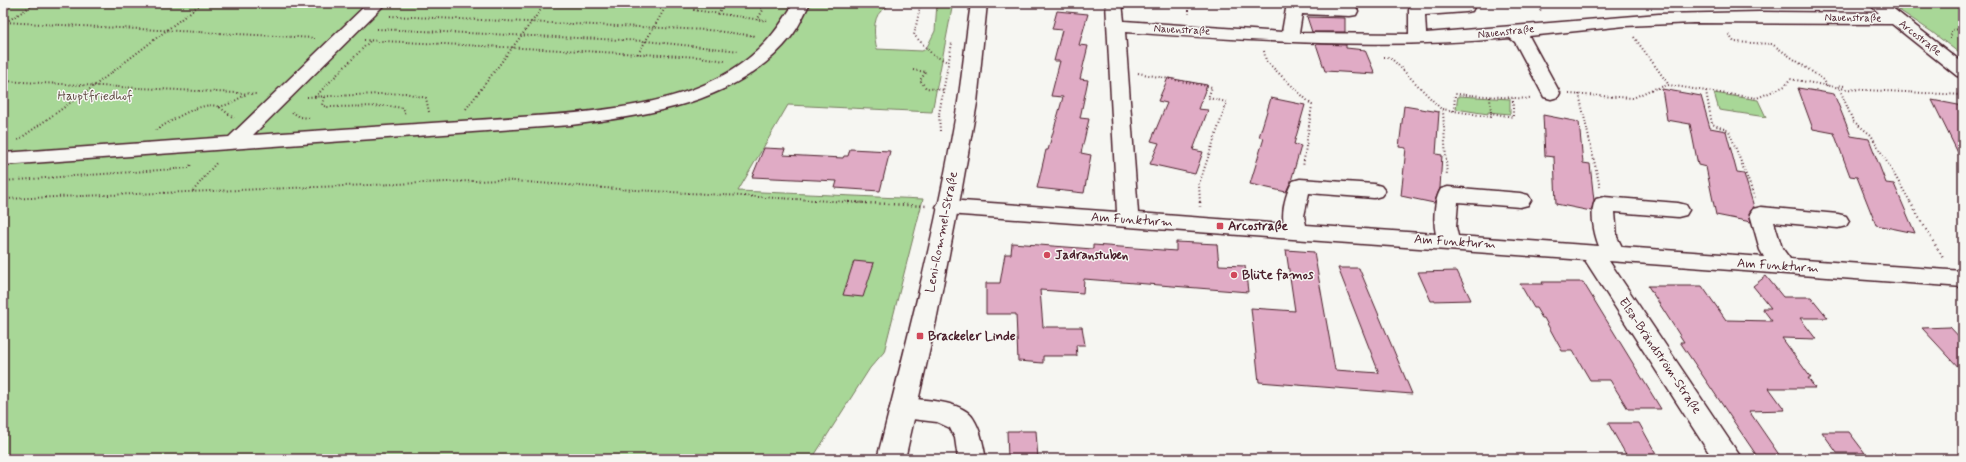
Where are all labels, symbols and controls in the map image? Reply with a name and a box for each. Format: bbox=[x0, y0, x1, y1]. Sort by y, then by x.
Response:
street label: Nauenstraße bbox=[1824, 11, 1882, 26]
street label: Arcostraße bbox=[1896, 17, 1945, 59]
street label: Nauenstraße bbox=[1153, 22, 1211, 39]
street label: Nauenstraße bbox=[1477, 22, 1536, 42]
park label: Hauptfriedhof bbox=[57, 88, 133, 105]
street label: Leni-Rommel-Straße bbox=[922, 170, 962, 294]
street label: Am Funkturm bbox=[1090, 209, 1174, 231]
place label: Arcostraße bbox=[1228, 218, 1289, 235]
marker: Arcostraße bbox=[1215, 221, 1225, 231]
street label: Am Funkturm bbox=[1413, 231, 1497, 253]
place label: Jadranstuben bbox=[1055, 247, 1129, 264]
marker: Jadranstuben bbox=[1042, 250, 1052, 260]
street label: Am Funkturm bbox=[1736, 255, 1820, 277]
place label: Blüte famos bbox=[1242, 267, 1314, 284]
marker: Blüte famos bbox=[1229, 270, 1239, 280]
street label: Elsa-Brändström-Straße bbox=[1615, 295, 1705, 417]
place label: Brackeler Linde bbox=[928, 328, 1016, 345]
marker: Brackeler Linde bbox=[915, 331, 925, 341]

